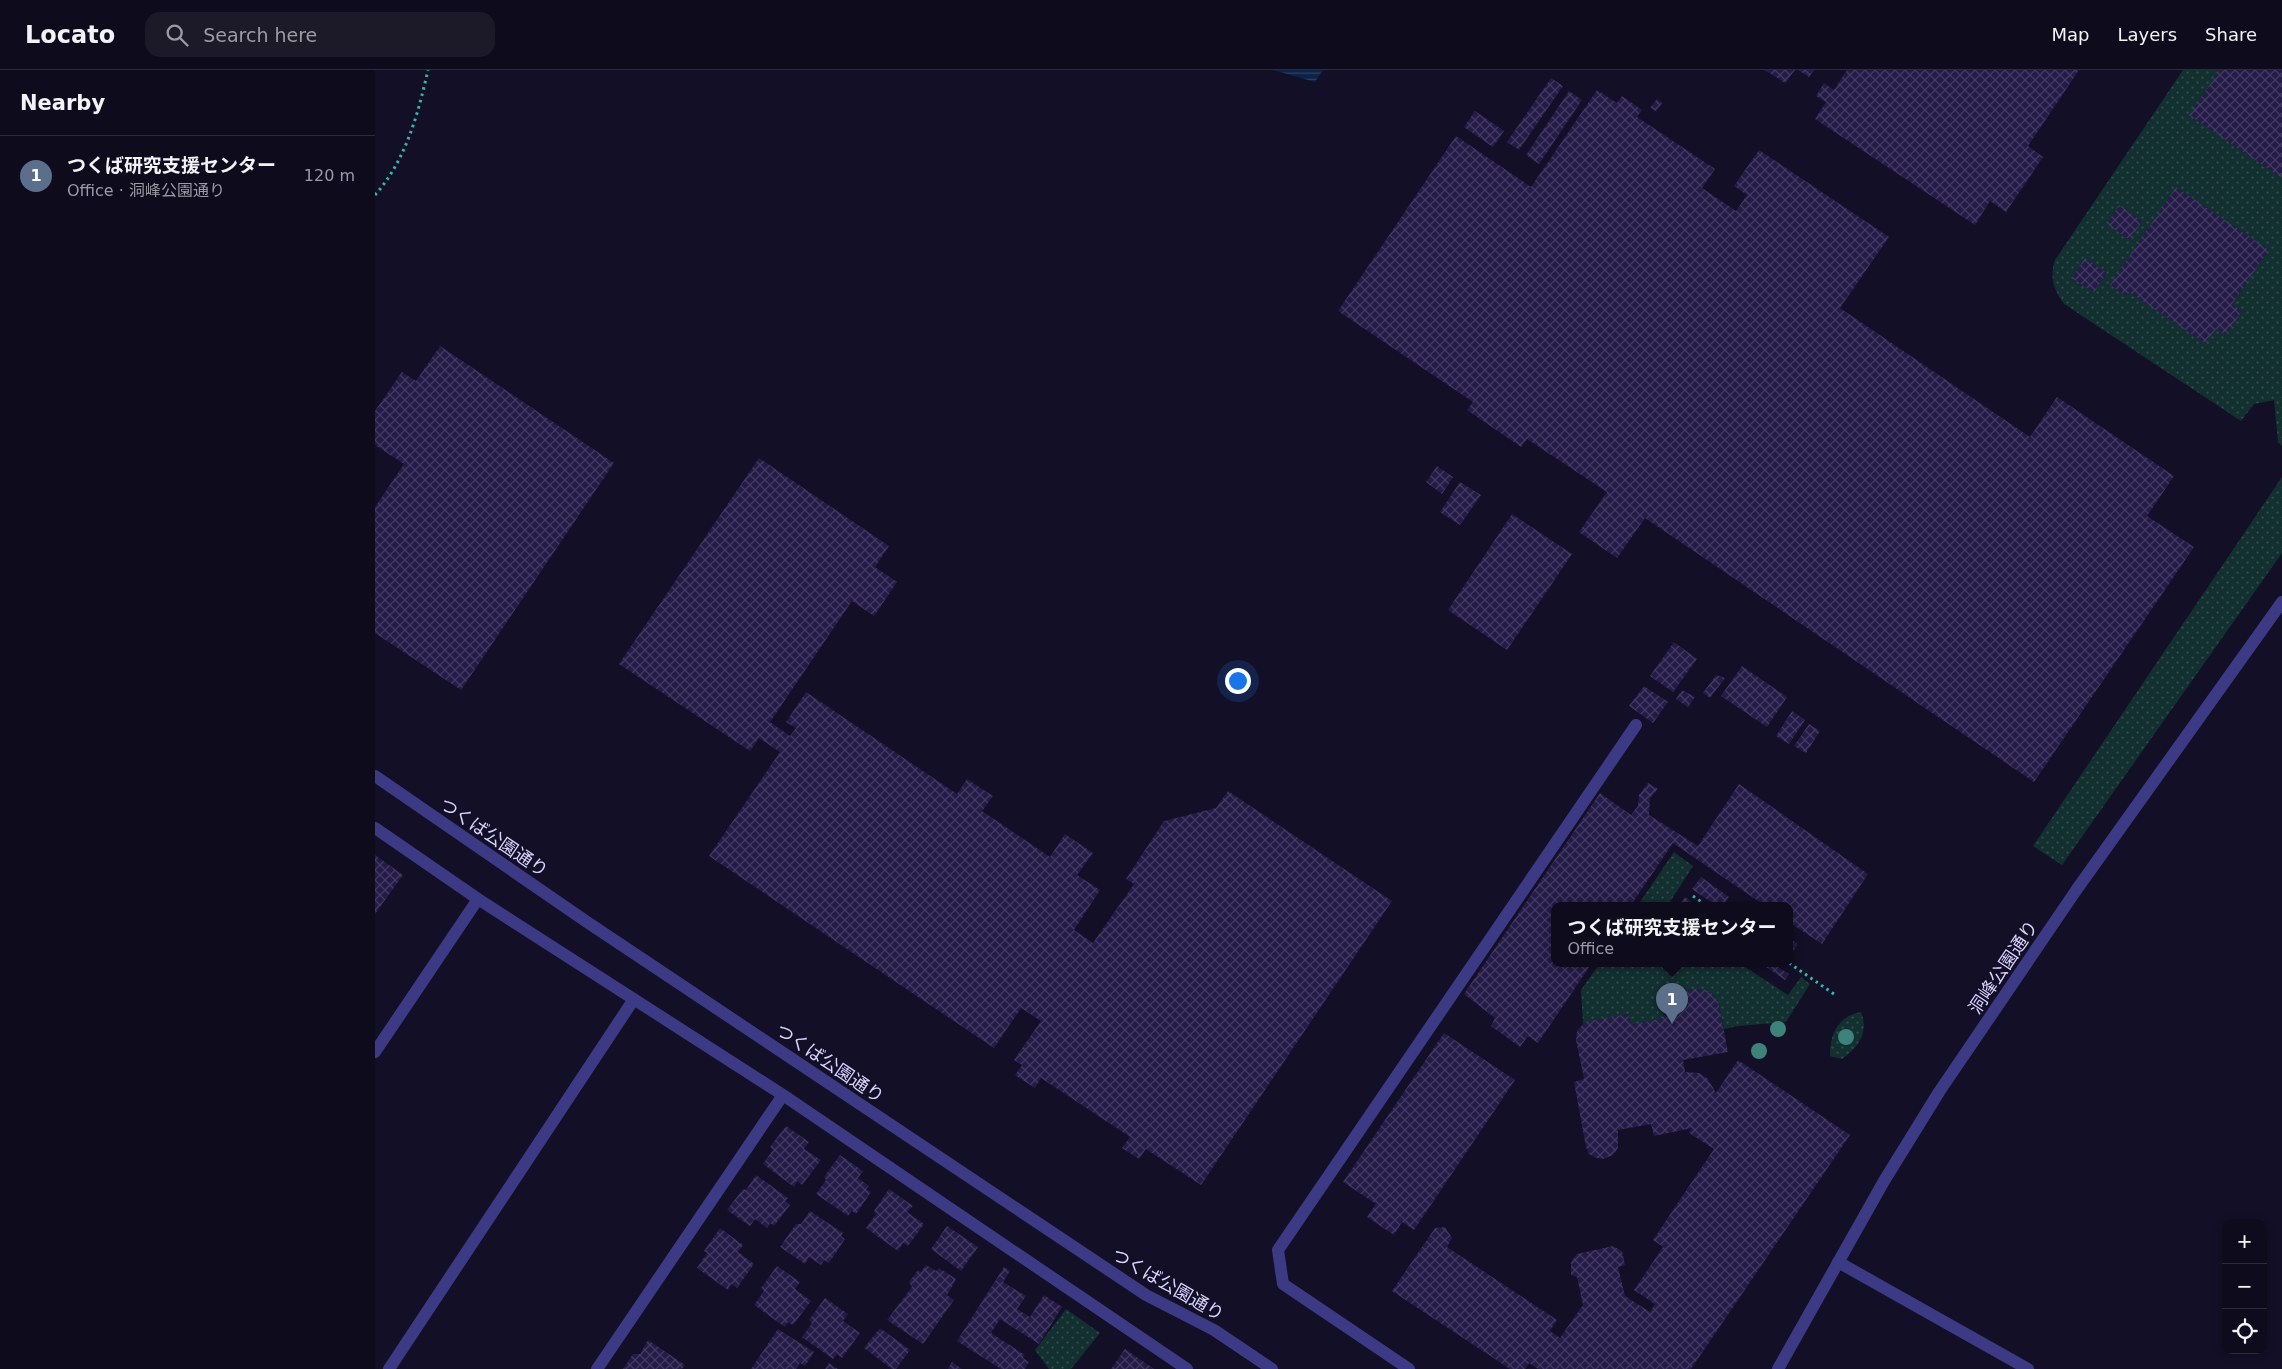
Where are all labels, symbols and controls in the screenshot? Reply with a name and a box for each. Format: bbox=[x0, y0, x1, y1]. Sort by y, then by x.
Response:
search box bbox=[145, 12, 495, 57]
text: Locato bbox=[25, 21, 115, 49]
icon: search bbox=[163, 21, 191, 49]
text: Search here bbox=[203, 24, 317, 46]
text: Map bbox=[2051, 24, 2089, 45]
text: Layers bbox=[2117, 24, 2177, 45]
text: Share bbox=[2205, 24, 2257, 45]
text: Nearby bbox=[20, 91, 105, 115]
text: つくば研究支援センター bbox=[67, 154, 276, 176]
text: 1 bbox=[30, 166, 42, 185]
text: 120 m bbox=[304, 166, 355, 185]
text: Office · 洞峰公園通り bbox=[67, 181, 225, 200]
your location bbox=[1225, 668, 1251, 694]
street label: つくば公園通り bbox=[436, 793, 552, 881]
popup bbox=[1551, 902, 1793, 967]
text: つくば研究支援センター bbox=[1567, 916, 1777, 938]
street label: 洞峰公園通り bbox=[1964, 916, 2042, 1018]
text: Office bbox=[1567, 939, 1614, 958]
pin: 1 bbox=[1656, 983, 1688, 1024]
street label: つくば公園通り bbox=[772, 1019, 888, 1107]
map controls bbox=[2222, 1219, 2267, 1354]
button: + bbox=[2222, 1219, 2267, 1264]
street label: つくば公園通り bbox=[1108, 1243, 1228, 1325]
button: − bbox=[2222, 1264, 2267, 1309]
button: locate bbox=[2222, 1309, 2267, 1354]

